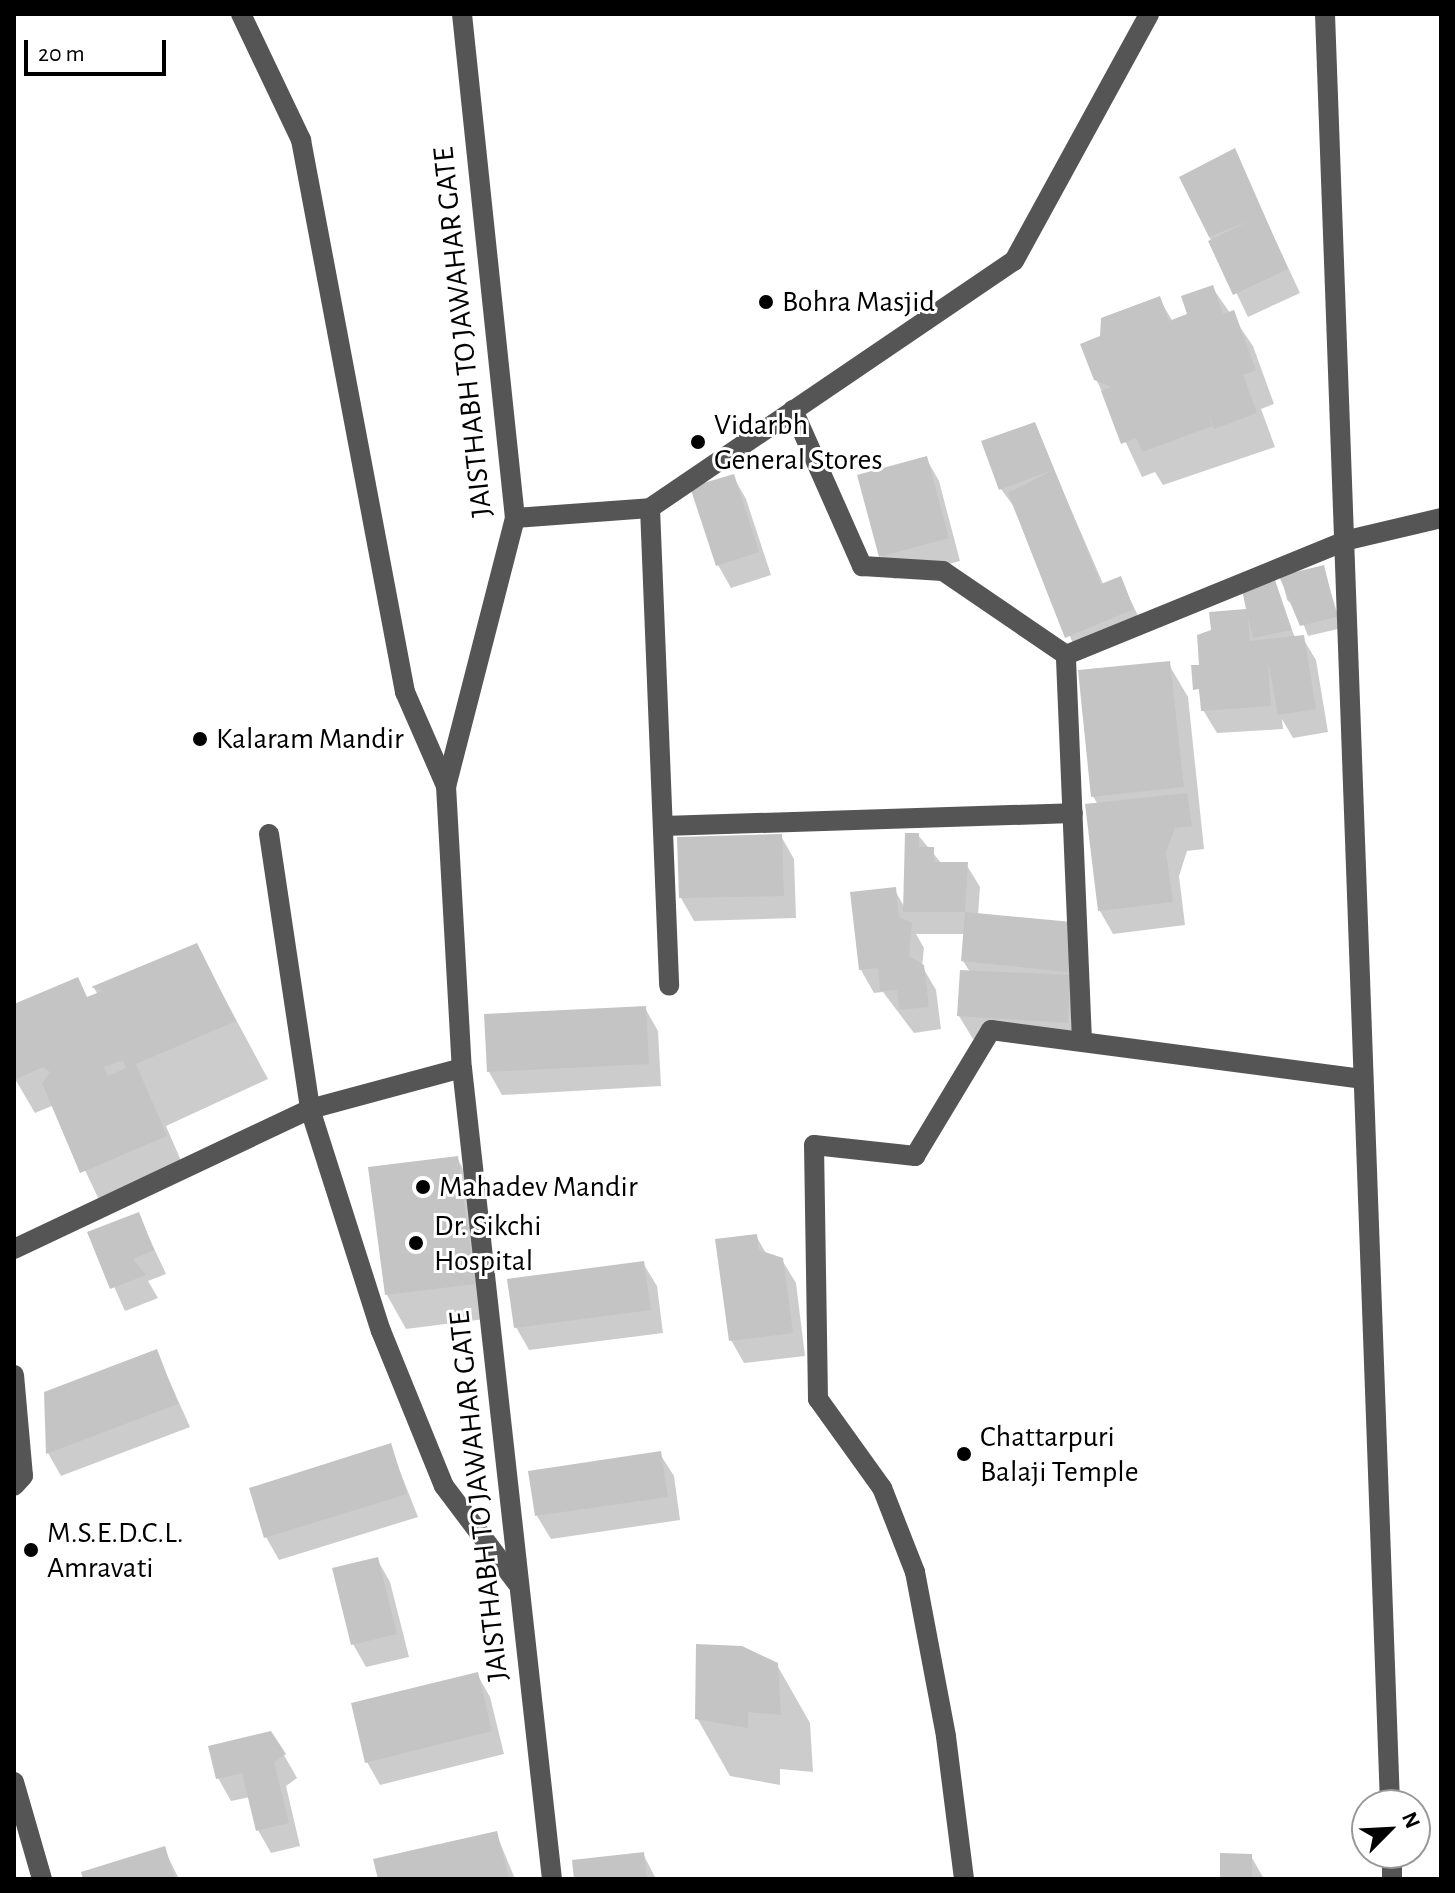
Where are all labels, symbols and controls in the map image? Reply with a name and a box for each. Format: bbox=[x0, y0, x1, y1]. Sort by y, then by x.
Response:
scale bar bbox=[28, 24, 170, 74]
text: 20 m bbox=[38, 42, 85, 66]
street label: JAISTHABH TO JAWAHAR GATE bbox=[426, 145, 500, 519]
place label: Bohra Masjid bbox=[782, 284, 935, 320]
marker: Bohra Masjid bbox=[757, 293, 775, 311]
place label: Vidarbh General Stores bbox=[714, 407, 882, 478]
marker: Vidarbh General Stores bbox=[689, 433, 707, 451]
place label: Kalaram Mandir bbox=[216, 721, 404, 757]
marker: Kalaram Mandir bbox=[191, 730, 209, 748]
place label: Mahadev Mandir bbox=[439, 1169, 638, 1205]
marker: Mahadev Mandir bbox=[414, 1178, 432, 1196]
place label: Dr. Sikchi Hospital bbox=[434, 1208, 541, 1278]
marker: Dr. Sikchi Hospital bbox=[405, 1232, 427, 1254]
street label: JAISTHABH TO JAWAHAR GATE bbox=[442, 1309, 516, 1683]
place label: Chattarpuri Balaji Temple bbox=[980, 1419, 1138, 1490]
marker: Chattarpuri Balaji Temple bbox=[955, 1445, 973, 1463]
place label: M.S.E.D.C.L. Amravati bbox=[47, 1515, 183, 1586]
marker: M.S.E.D.C.L. Amravati bbox=[22, 1541, 40, 1559]
north arrow bbox=[1351, 1789, 1431, 1869]
text: N bbox=[1398, 1809, 1424, 1832]

